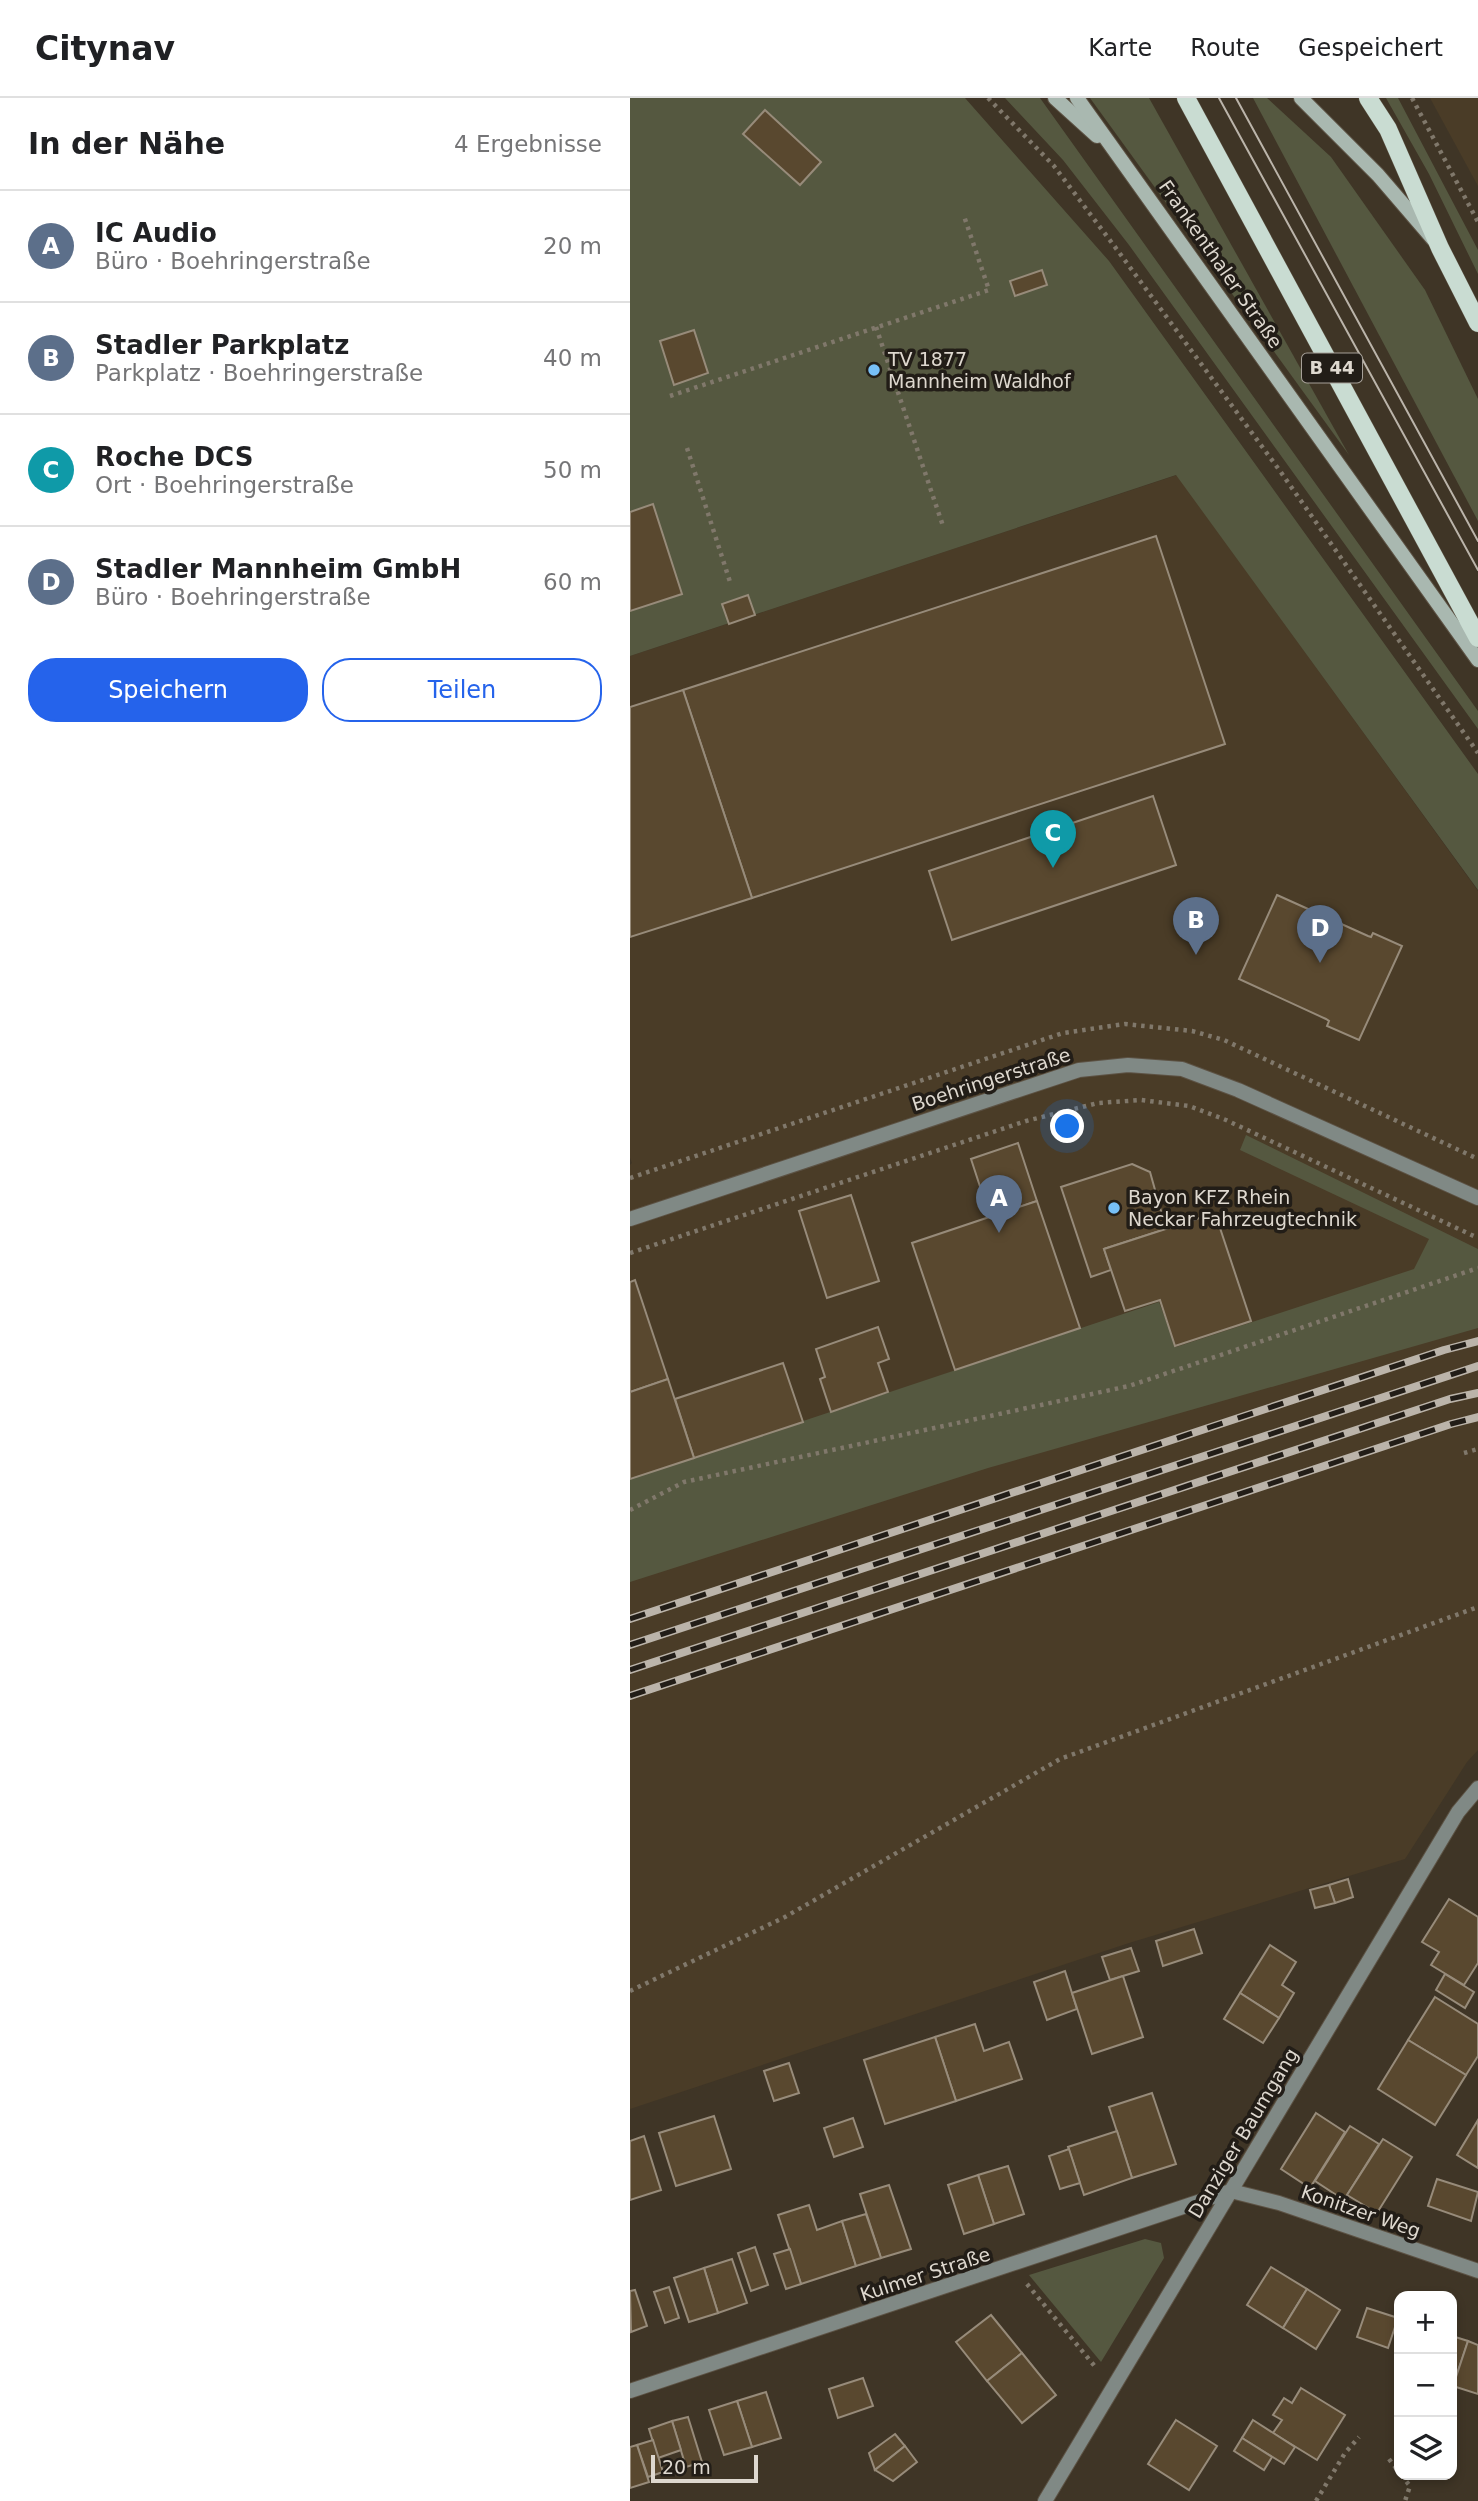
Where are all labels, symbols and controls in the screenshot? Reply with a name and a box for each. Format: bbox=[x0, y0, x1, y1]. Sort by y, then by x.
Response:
text: Citynav bbox=[35, 29, 175, 68]
text: Karte bbox=[1088, 34, 1152, 62]
text: Route bbox=[1190, 34, 1260, 62]
text: Gespeichert bbox=[1298, 34, 1443, 62]
text: In der Nähe bbox=[28, 126, 225, 161]
text: 4 Ergebnisse bbox=[454, 131, 602, 157]
street label: Frankenthaler Straße bbox=[1155, 176, 1287, 352]
text: IC Audio bbox=[95, 218, 217, 248]
text: A bbox=[42, 233, 60, 259]
text: 20 m bbox=[543, 233, 602, 259]
text: Büro · Boehringerstraße bbox=[95, 248, 371, 274]
text: Stadler Parkplatz bbox=[95, 330, 349, 360]
text: B bbox=[42, 345, 60, 371]
text: 40 m bbox=[543, 345, 602, 371]
place label: TV 1877 Mannheim Waldhof bbox=[887, 348, 1072, 392]
road number: B 44 bbox=[1302, 354, 1362, 382]
text: Parkplatz · Boehringerstraße bbox=[95, 360, 423, 386]
marker: TV 1877 Mannheim Waldhof bbox=[866, 362, 882, 378]
text: Roche DCS bbox=[95, 442, 253, 472]
text: C bbox=[43, 457, 59, 483]
text: 50 m bbox=[543, 457, 602, 483]
text: Ort · Boehringerstraße bbox=[95, 472, 354, 498]
text: Stadler Mannheim GmbH bbox=[95, 554, 461, 584]
text: D bbox=[41, 569, 61, 595]
text: 60 m bbox=[543, 569, 602, 595]
text: Büro · Boehringerstraße bbox=[95, 584, 371, 610]
button: Speichern bbox=[28, 658, 308, 722]
button: Teilen bbox=[322, 658, 602, 722]
pin: C bbox=[1030, 810, 1076, 868]
pin: B bbox=[1173, 897, 1219, 955]
pin: D bbox=[1297, 905, 1343, 963]
street label: Boehringerstraße bbox=[909, 1043, 1073, 1115]
your location bbox=[1050, 1109, 1084, 1143]
pin: A bbox=[976, 1175, 1022, 1233]
place label: Bayon KFZ Rhein Neckar Fahrzeugtechnik bbox=[1128, 1186, 1357, 1230]
marker: Bayon KFZ Rhein Neckar Fahrzeugtechnik bbox=[1106, 1200, 1122, 1216]
street label: Danziger Baumgang bbox=[1184, 2044, 1302, 2222]
street label: Konitzer Weg bbox=[1298, 2180, 1424, 2242]
street label: Kulmer Straße bbox=[857, 2243, 993, 2305]
map controls bbox=[1394, 2291, 1457, 2480]
button: + bbox=[1394, 2291, 1457, 2354]
button: − bbox=[1394, 2354, 1457, 2417]
button: layers bbox=[1394, 2417, 1457, 2480]
scale bar bbox=[651, 2452, 758, 2484]
text: 20 m bbox=[662, 2456, 711, 2478]

